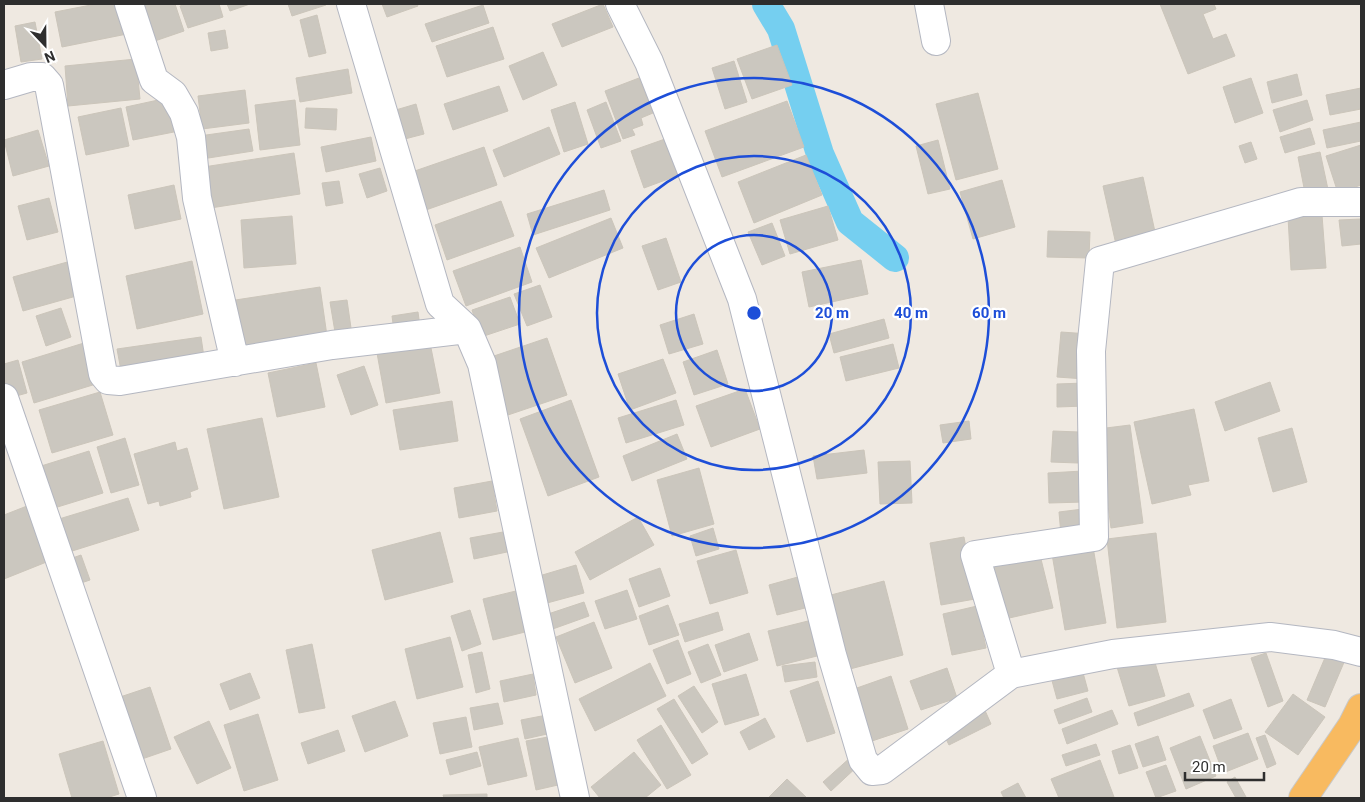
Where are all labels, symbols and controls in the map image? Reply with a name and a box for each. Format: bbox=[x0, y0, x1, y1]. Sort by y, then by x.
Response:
north arrow bbox=[20, 20, 70, 70]
text: N bbox=[42, 48, 57, 66]
centre of rings bbox=[745, 304, 763, 322]
text: 20 m bbox=[815, 304, 849, 322]
text: 40 m bbox=[894, 304, 928, 322]
text: 60 m bbox=[972, 304, 1006, 322]
scale bar bbox=[1185, 750, 1264, 782]
text: 20 m bbox=[1192, 758, 1226, 776]

